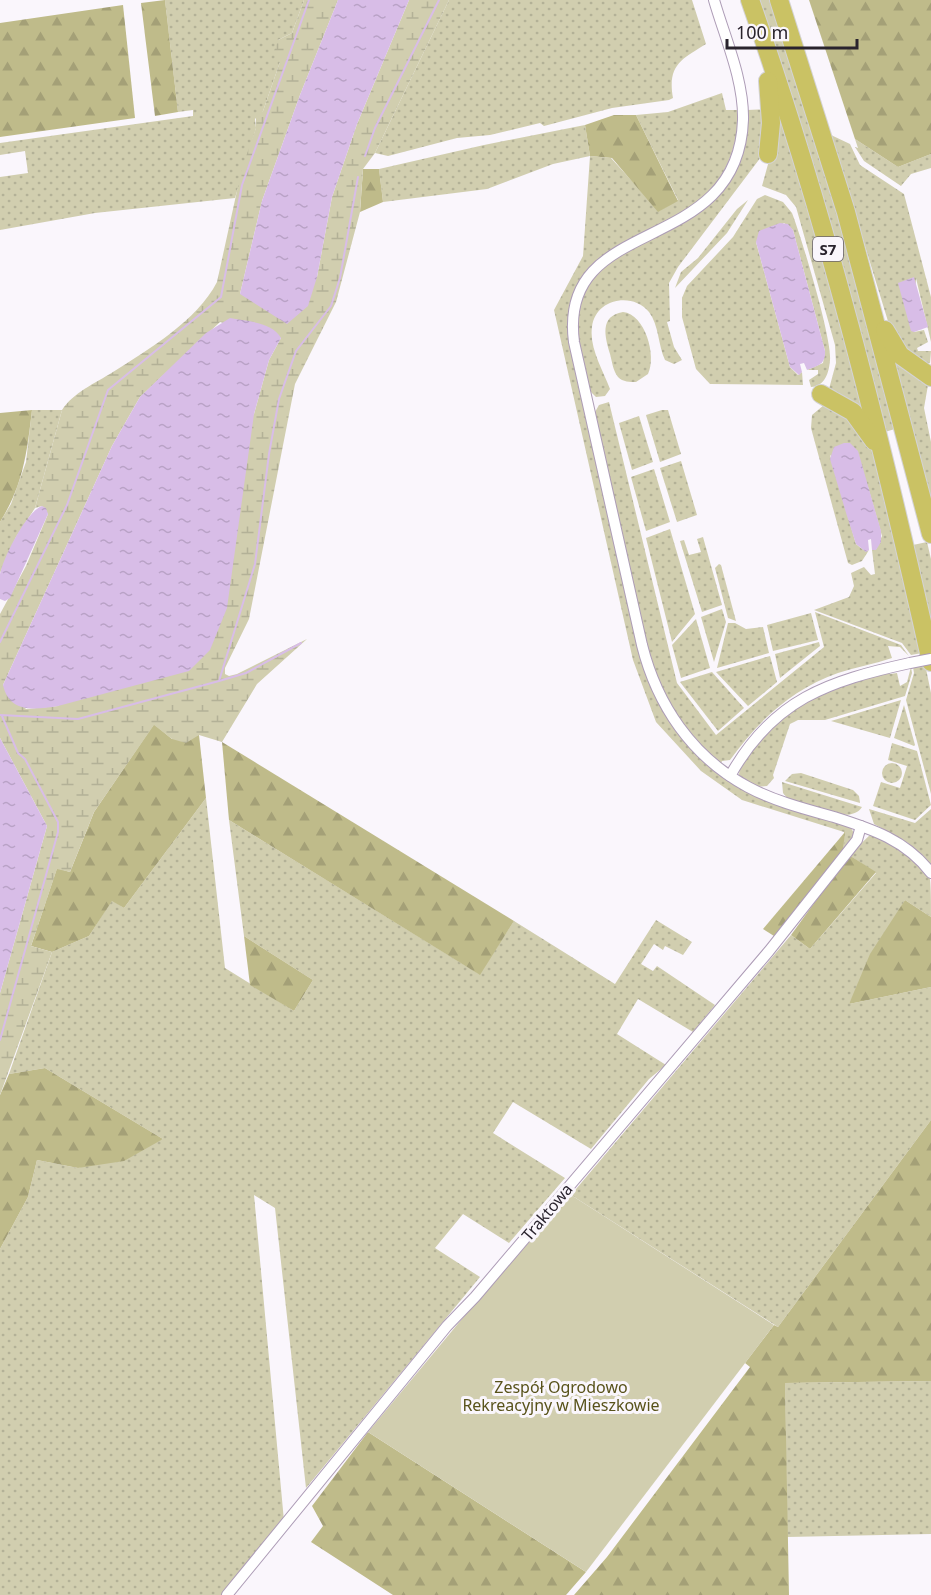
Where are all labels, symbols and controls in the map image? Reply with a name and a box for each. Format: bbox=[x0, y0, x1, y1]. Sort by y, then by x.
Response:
scale bar bbox=[727, 12, 858, 50]
text: 100 m bbox=[736, 20, 788, 44]
road number: S7 bbox=[813, 237, 843, 261]
street label: Traktowa bbox=[517, 1179, 577, 1245]
park label: Zespół Ogrodowo Rekreacyjny w Mieszkowie bbox=[462, 1376, 660, 1416]

